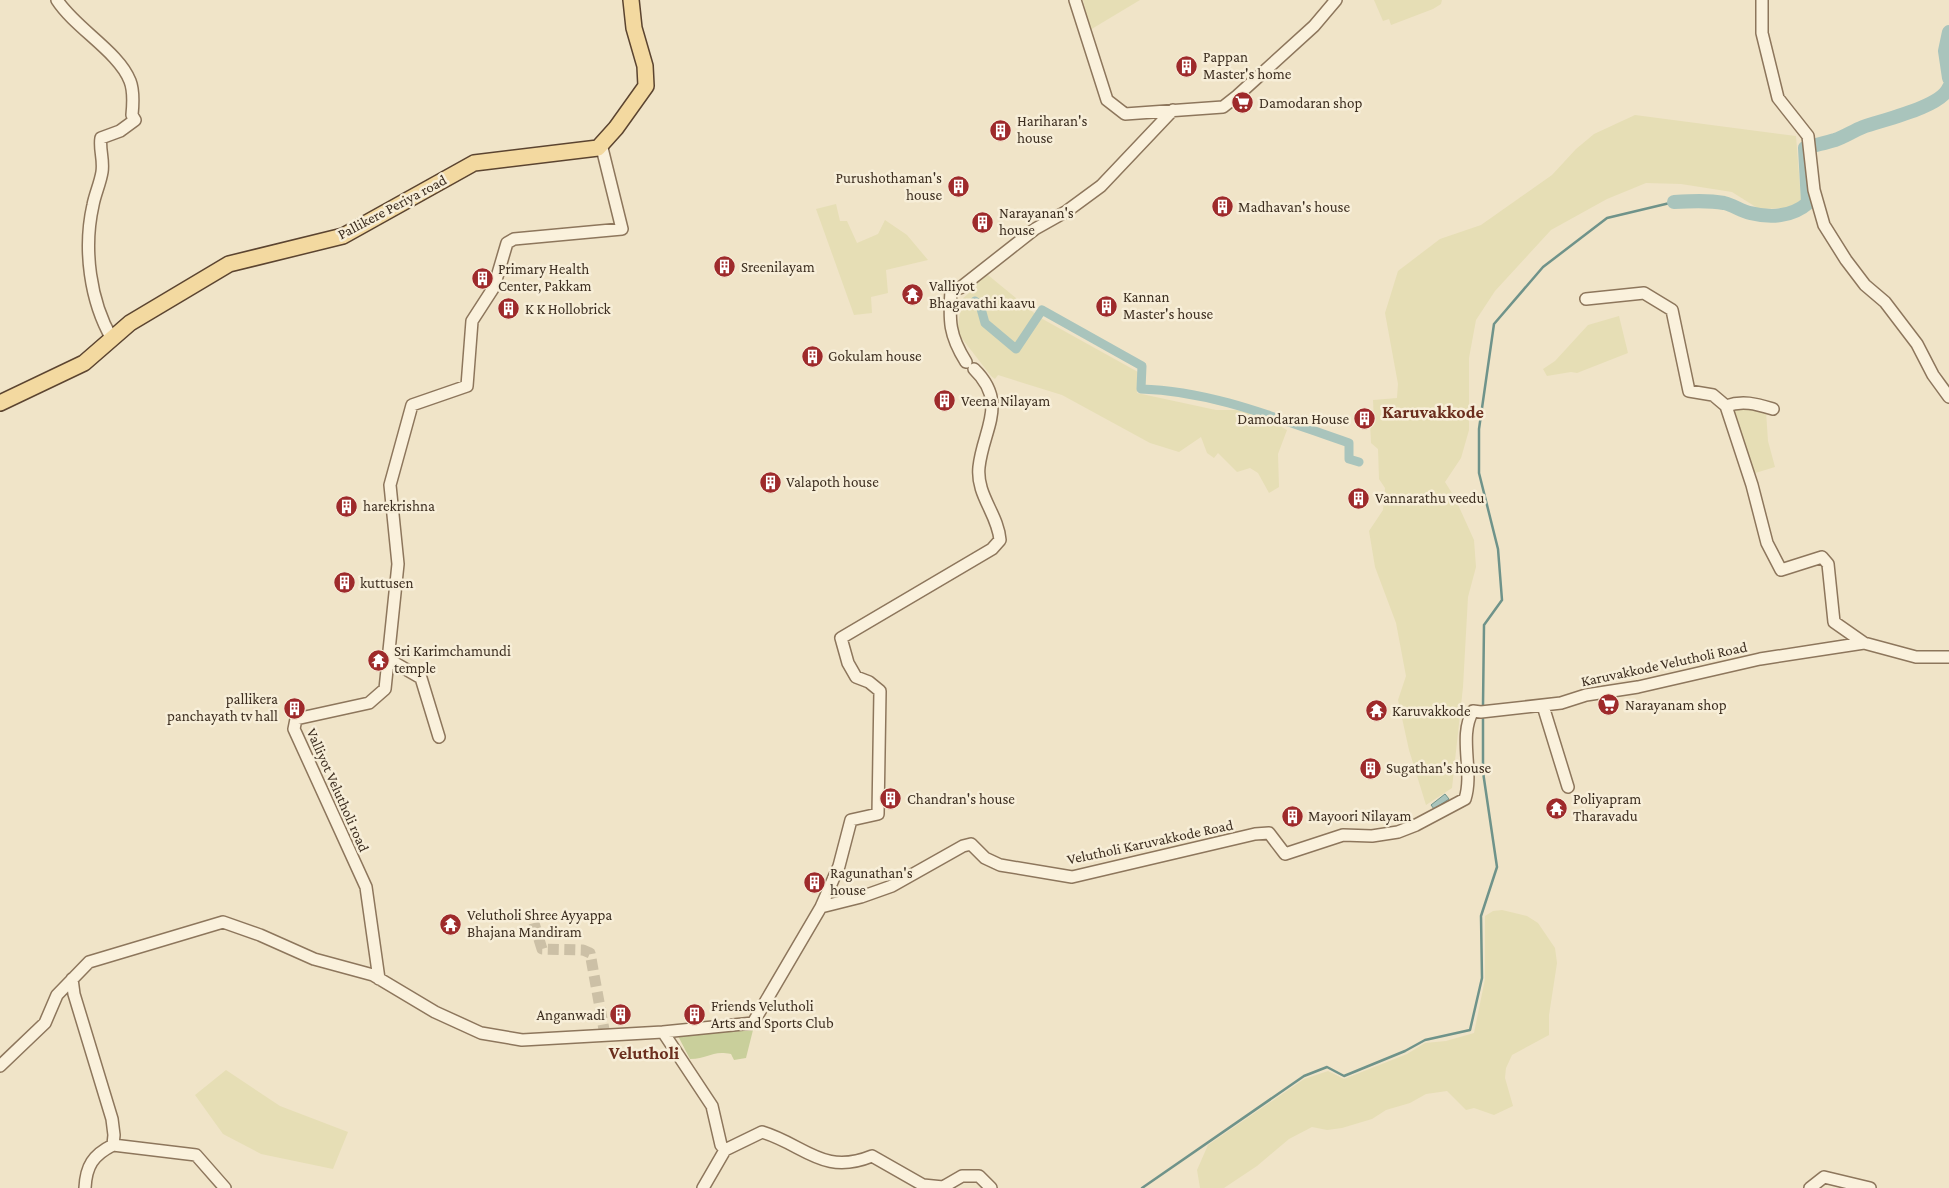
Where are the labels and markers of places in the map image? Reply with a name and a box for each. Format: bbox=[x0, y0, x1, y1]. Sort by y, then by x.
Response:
place label: Pappan Master's home bbox=[1203, 49, 1292, 82]
building icon: Pappan Master's home bbox=[1175, 54, 1199, 78]
supermarket icon: Damodaran shop bbox=[1231, 91, 1255, 115]
place label: Damodaran shop bbox=[1259, 95, 1363, 112]
place label: Hariharan's house bbox=[1017, 113, 1088, 146]
building icon: Hariharan's house bbox=[989, 118, 1013, 142]
place label: Purushothaman's house bbox=[836, 170, 942, 203]
building icon: Purushothaman's house bbox=[946, 175, 970, 199]
building icon: Madhavan's house bbox=[1210, 195, 1234, 219]
place label: Madhavan's house bbox=[1238, 199, 1350, 215]
place label: Narayanan's house bbox=[999, 205, 1074, 238]
building icon: Narayanan's house bbox=[971, 210, 995, 234]
building icon: Sreenilayam bbox=[713, 255, 737, 279]
place label: Sreenilayam bbox=[741, 259, 815, 276]
place label: Primary Health Center, Pakkam bbox=[498, 261, 592, 294]
building icon: Primary Health Center, Pakkam bbox=[470, 266, 494, 290]
place label: Valliyot Bhagavathi kaavu bbox=[929, 278, 1036, 312]
temple icon: Valliyot Bhagavathi kaavu bbox=[901, 283, 925, 307]
place label: Kannan Master's house bbox=[1123, 289, 1214, 322]
building icon: Kannan Master's house bbox=[1095, 294, 1119, 318]
building icon: K K Hollobrick bbox=[497, 297, 521, 321]
place label: K K Hollobrick bbox=[525, 301, 612, 317]
building icon: Gokulam house bbox=[800, 344, 824, 368]
place label: Gokulam house bbox=[828, 348, 922, 364]
building icon: Veena Nilayam bbox=[933, 389, 957, 413]
place label: Veena Nilayam bbox=[961, 393, 1050, 410]
building icon: Damodaran House bbox=[1353, 407, 1377, 431]
place label: Damodaran House bbox=[1237, 411, 1349, 427]
building icon: Valapoth house bbox=[758, 470, 782, 494]
place label: Valapoth house bbox=[786, 474, 879, 491]
building icon: Vannarathu veedu bbox=[1347, 486, 1371, 510]
place label: Vannarathu veedu bbox=[1375, 490, 1485, 506]
building icon: harekrishna bbox=[335, 494, 359, 518]
place label: harekrishna bbox=[363, 498, 435, 514]
building icon: kuttusen bbox=[332, 571, 356, 595]
place label: kuttusen bbox=[360, 575, 413, 591]
place label: Sri Karimchamundi temple bbox=[394, 643, 511, 677]
temple icon: Sri Karimchamundi temple bbox=[366, 648, 390, 672]
place label: pallikera panchayath tv hall bbox=[167, 691, 278, 725]
supermarket icon: Narayanam shop bbox=[1597, 693, 1621, 717]
building icon: pallikera panchayath tv hall bbox=[282, 696, 306, 720]
place label: Narayanam shop bbox=[1625, 697, 1727, 714]
temple icon: Karuvakkode bbox=[1364, 699, 1388, 723]
place label: Karuvakkode bbox=[1392, 703, 1471, 719]
building icon: Sugathan's house bbox=[1358, 756, 1382, 780]
place label: Sugathan's house bbox=[1386, 760, 1492, 777]
building icon: Chandran's house bbox=[879, 787, 903, 811]
place label: Chandran's house bbox=[907, 791, 1015, 807]
place label: Poliyapram Tharavadu bbox=[1573, 791, 1641, 824]
temple icon: Poliyapram Tharavadu bbox=[1545, 796, 1569, 820]
building icon: Mayoori Nilayam bbox=[1280, 804, 1304, 828]
place label: Mayoori Nilayam bbox=[1308, 808, 1411, 825]
place label: Ragunathan's house bbox=[830, 865, 913, 898]
building icon: Ragunathan's house bbox=[802, 870, 826, 894]
place label: Velutholi Shree Ayyappa Bhajana Mandiram bbox=[467, 907, 612, 941]
temple icon: Velutholi Shree Ayyappa Bhajana Mandiram bbox=[439, 912, 463, 936]
place label: Friends Velutholi Arts and Sports Club bbox=[711, 998, 834, 1032]
building icon: Anganwadi bbox=[609, 1003, 633, 1027]
building icon: Friends Velutholi Arts and Sports Club bbox=[683, 1003, 707, 1027]
place label: Anganwadi bbox=[537, 1007, 605, 1024]

